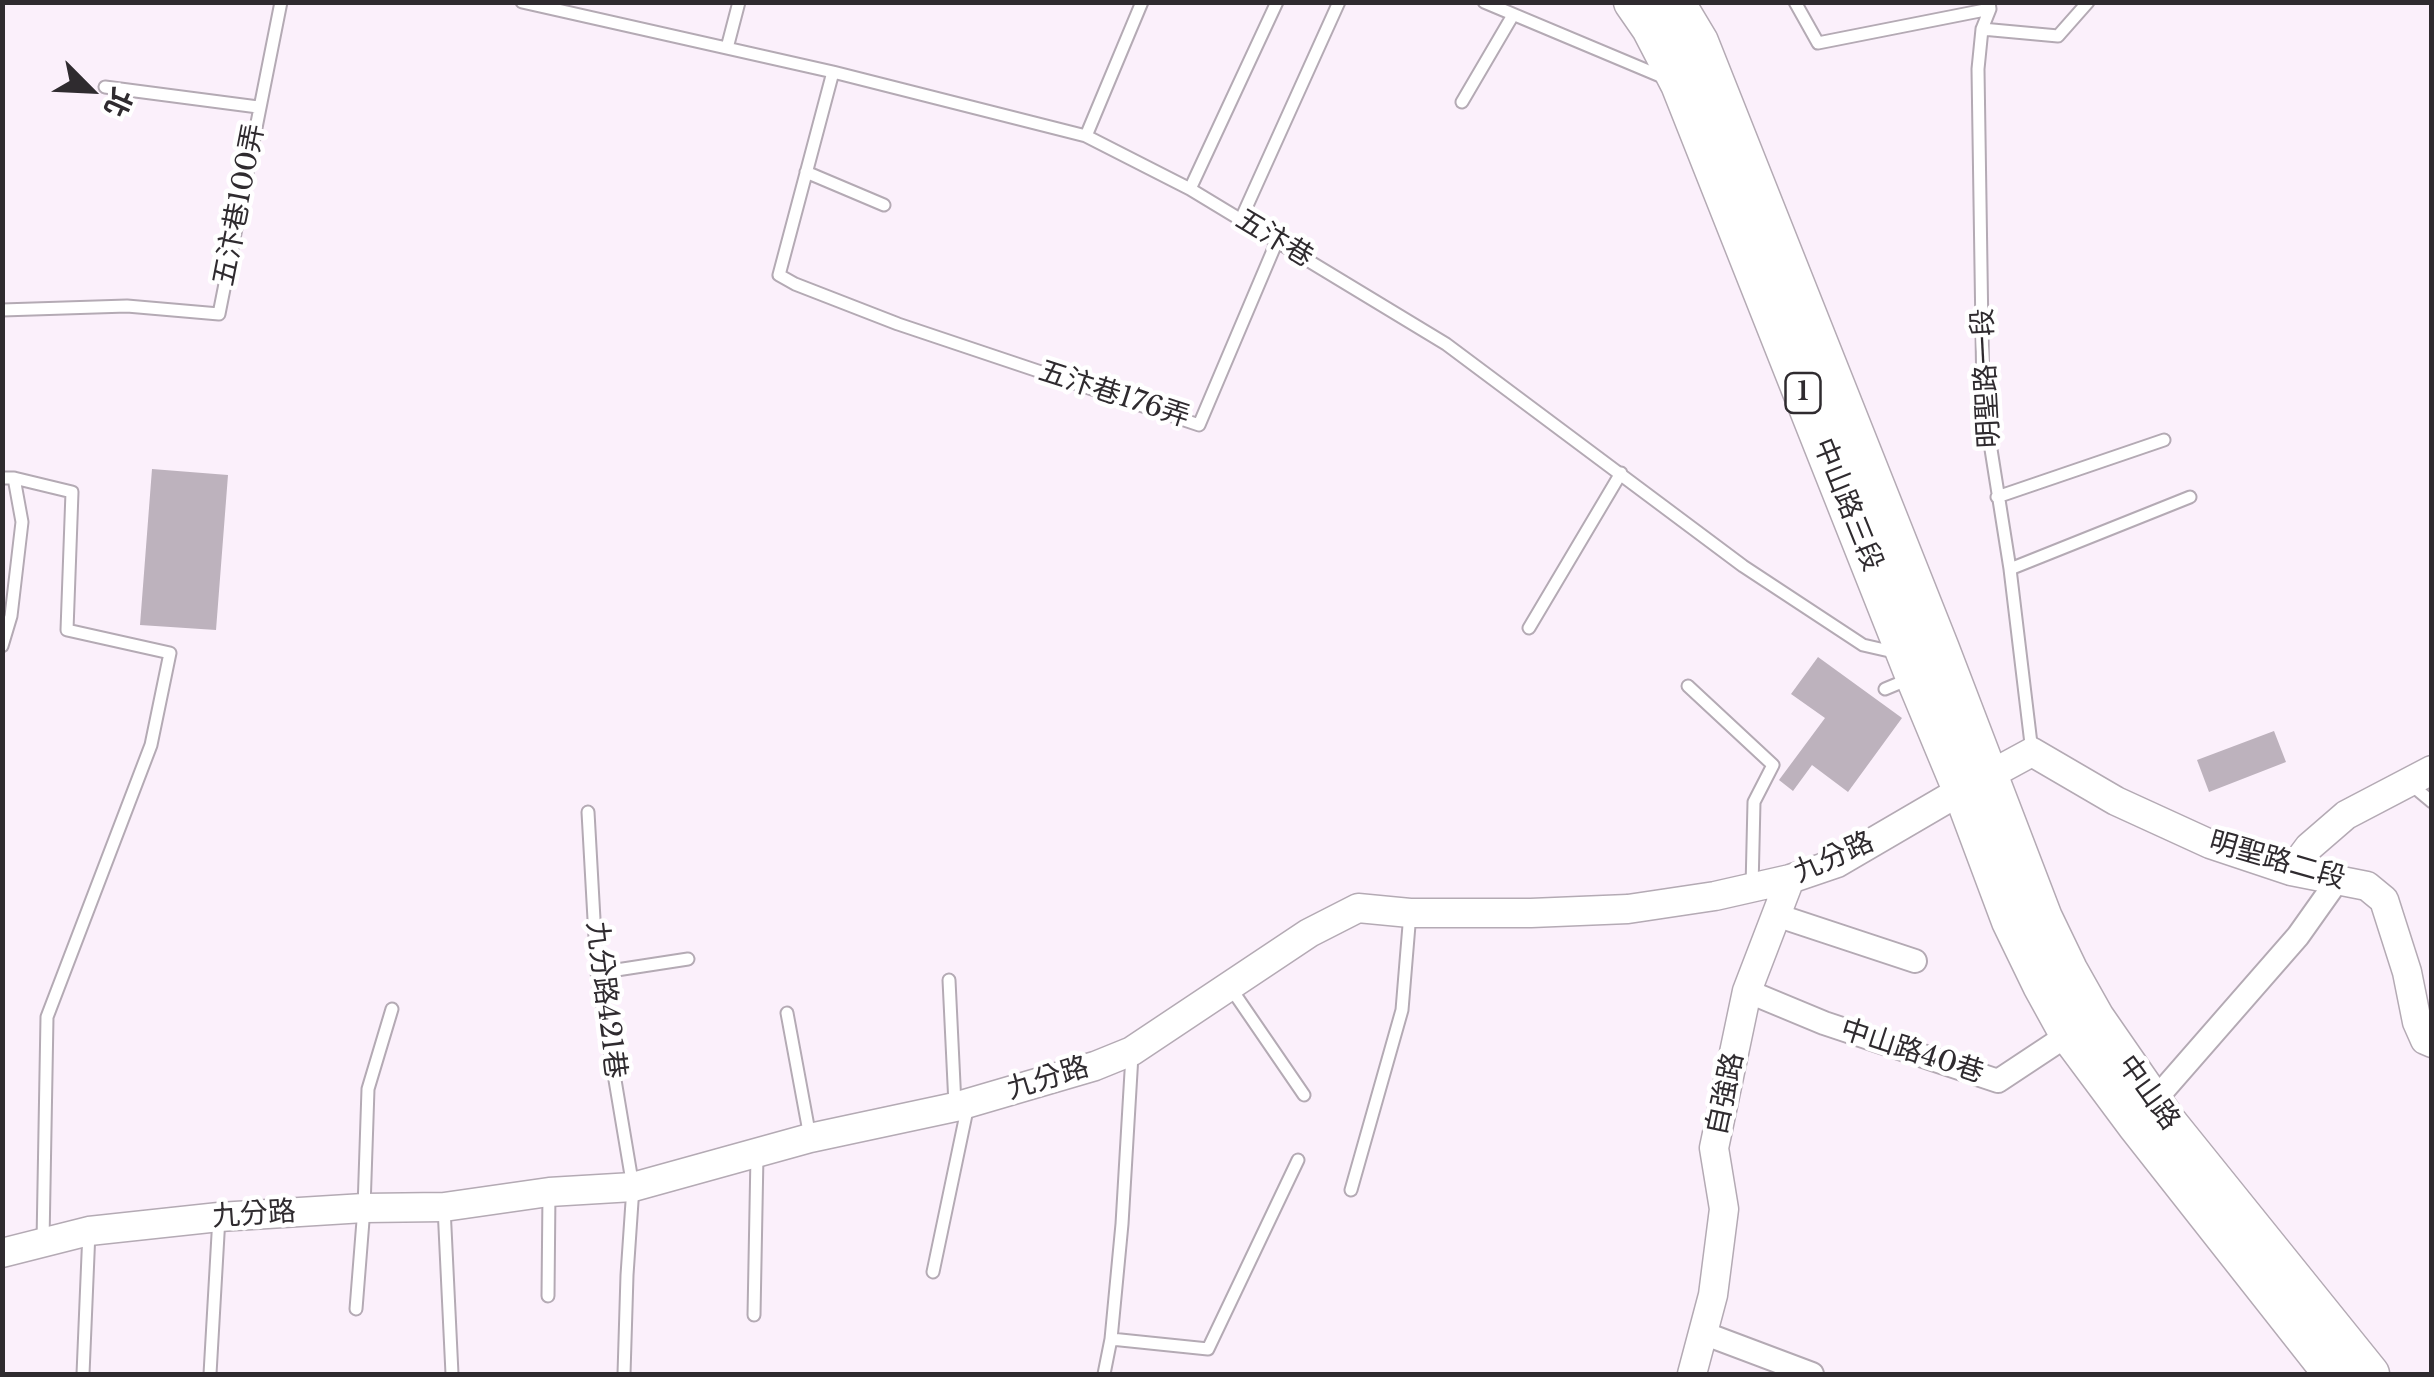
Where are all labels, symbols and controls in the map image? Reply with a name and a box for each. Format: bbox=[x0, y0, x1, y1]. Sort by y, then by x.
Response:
north arrow bbox=[40, 40, 140, 140]
text: 北 bbox=[96, 82, 140, 122]
street label: 五汴巷100弄 bbox=[208, 121, 272, 289]
street label: 五汴巷 bbox=[1229, 203, 1319, 275]
street label: 明聖路一段 bbox=[1967, 307, 2007, 449]
street label: 五汴巷176弄 bbox=[1034, 355, 1194, 435]
road number: 1 bbox=[1786, 373, 1820, 413]
street label: 中山路三段 bbox=[1805, 434, 1889, 576]
street label: 九分路 bbox=[1789, 826, 1879, 890]
street label: 明聖路二段 bbox=[2205, 826, 2349, 896]
street label: 九分路421巷 bbox=[579, 919, 631, 1081]
street label: 中山路40巷 bbox=[1836, 1013, 1988, 1091]
street label: 自強路 bbox=[1701, 1049, 1751, 1139]
street label: 中山路 bbox=[2110, 1049, 2186, 1137]
street label: 九分路 bbox=[1003, 1051, 1093, 1107]
street label: 九分路 bbox=[211, 1195, 297, 1235]

